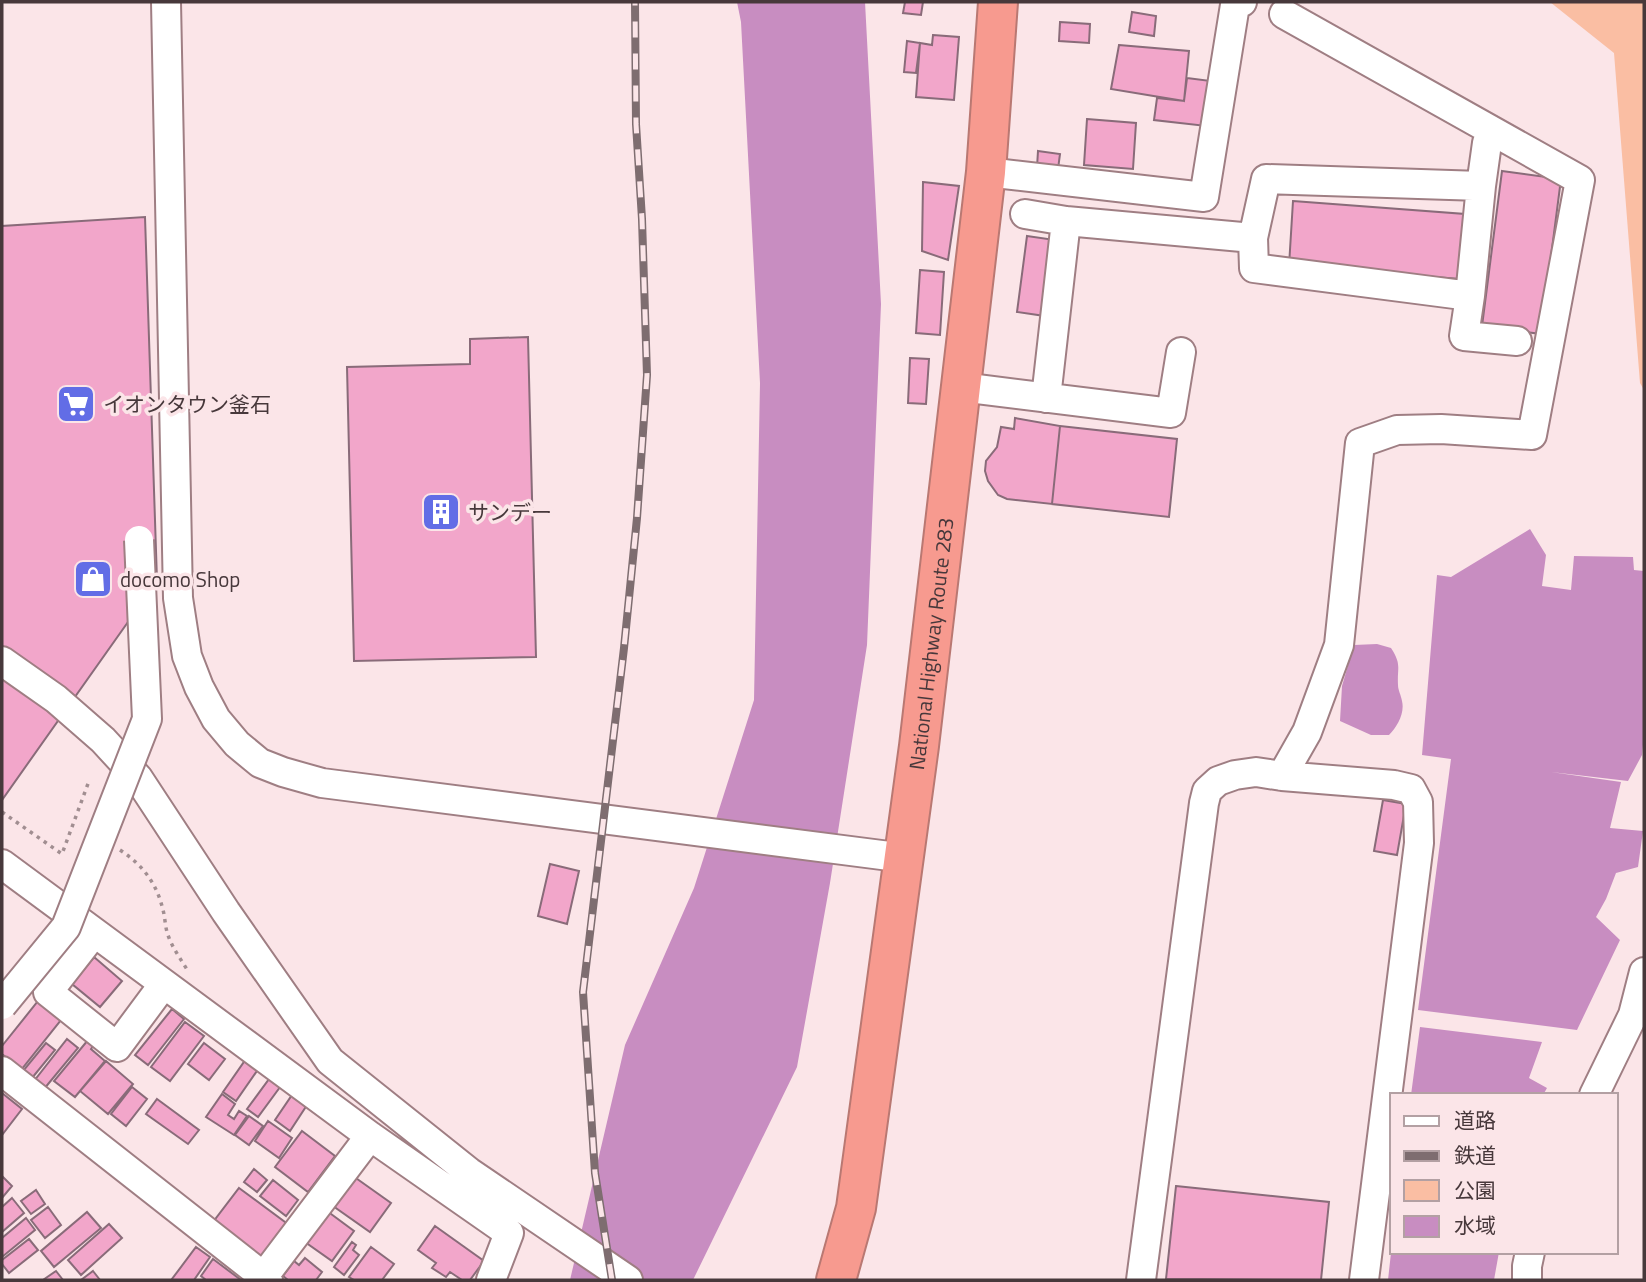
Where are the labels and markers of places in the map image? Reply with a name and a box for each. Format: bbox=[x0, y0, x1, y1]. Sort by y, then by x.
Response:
supermarket icon: イオンタウン釜石 bbox=[55, 383, 97, 425]
place label: イオンタウン釜石 bbox=[103, 388, 271, 420]
building icon: サンデー bbox=[420, 491, 462, 533]
place label: サンデー bbox=[468, 496, 552, 528]
shop icon: docomo Shop bbox=[72, 558, 114, 600]
place label: docomo Shop bbox=[120, 563, 240, 595]

